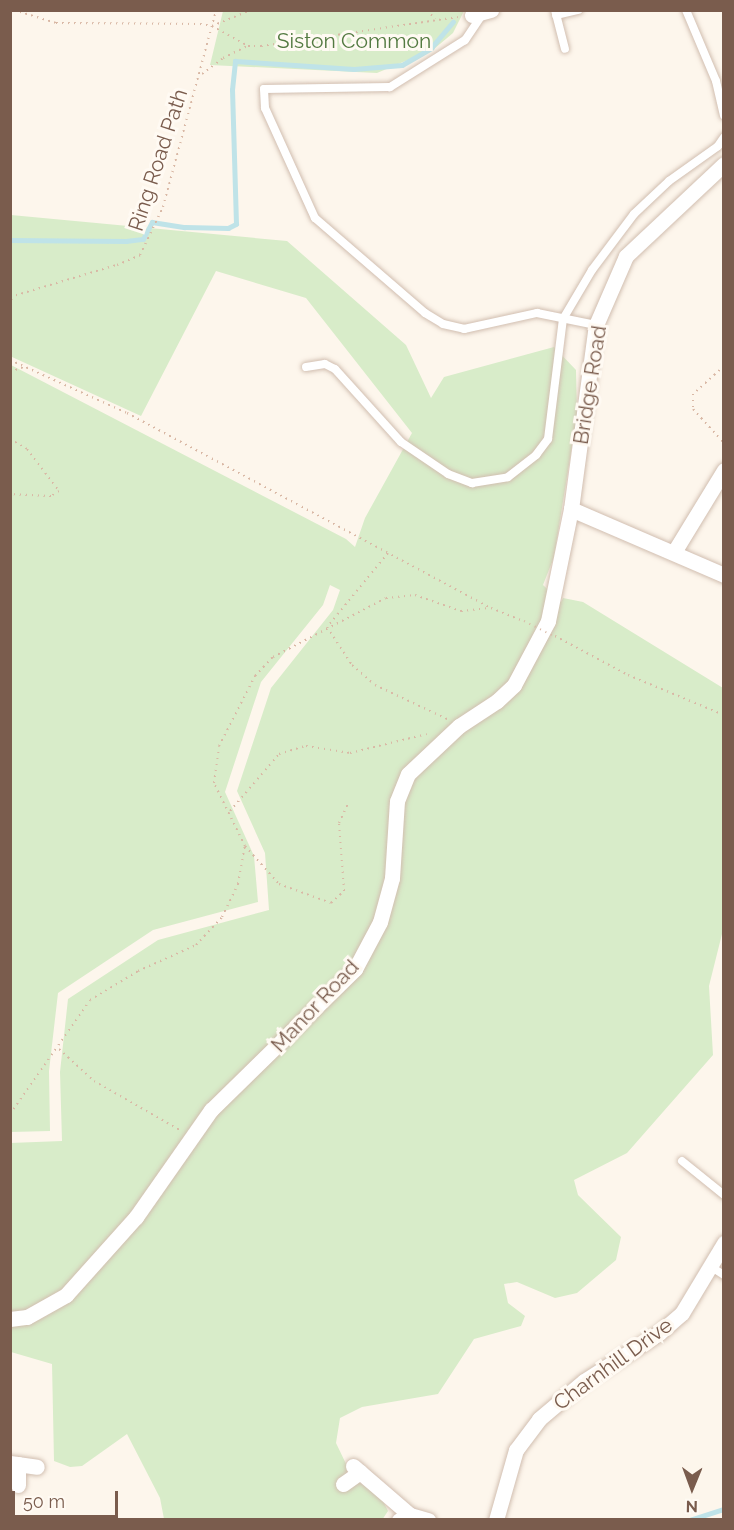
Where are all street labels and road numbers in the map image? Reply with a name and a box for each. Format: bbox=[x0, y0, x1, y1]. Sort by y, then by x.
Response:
street label: Ring Road Path bbox=[123, 86, 193, 234]
street label: Bridge Road bbox=[568, 324, 612, 446]
street label: Manor Road bbox=[266, 954, 364, 1058]
street label: Charnhill Drive bbox=[548, 1312, 678, 1416]

